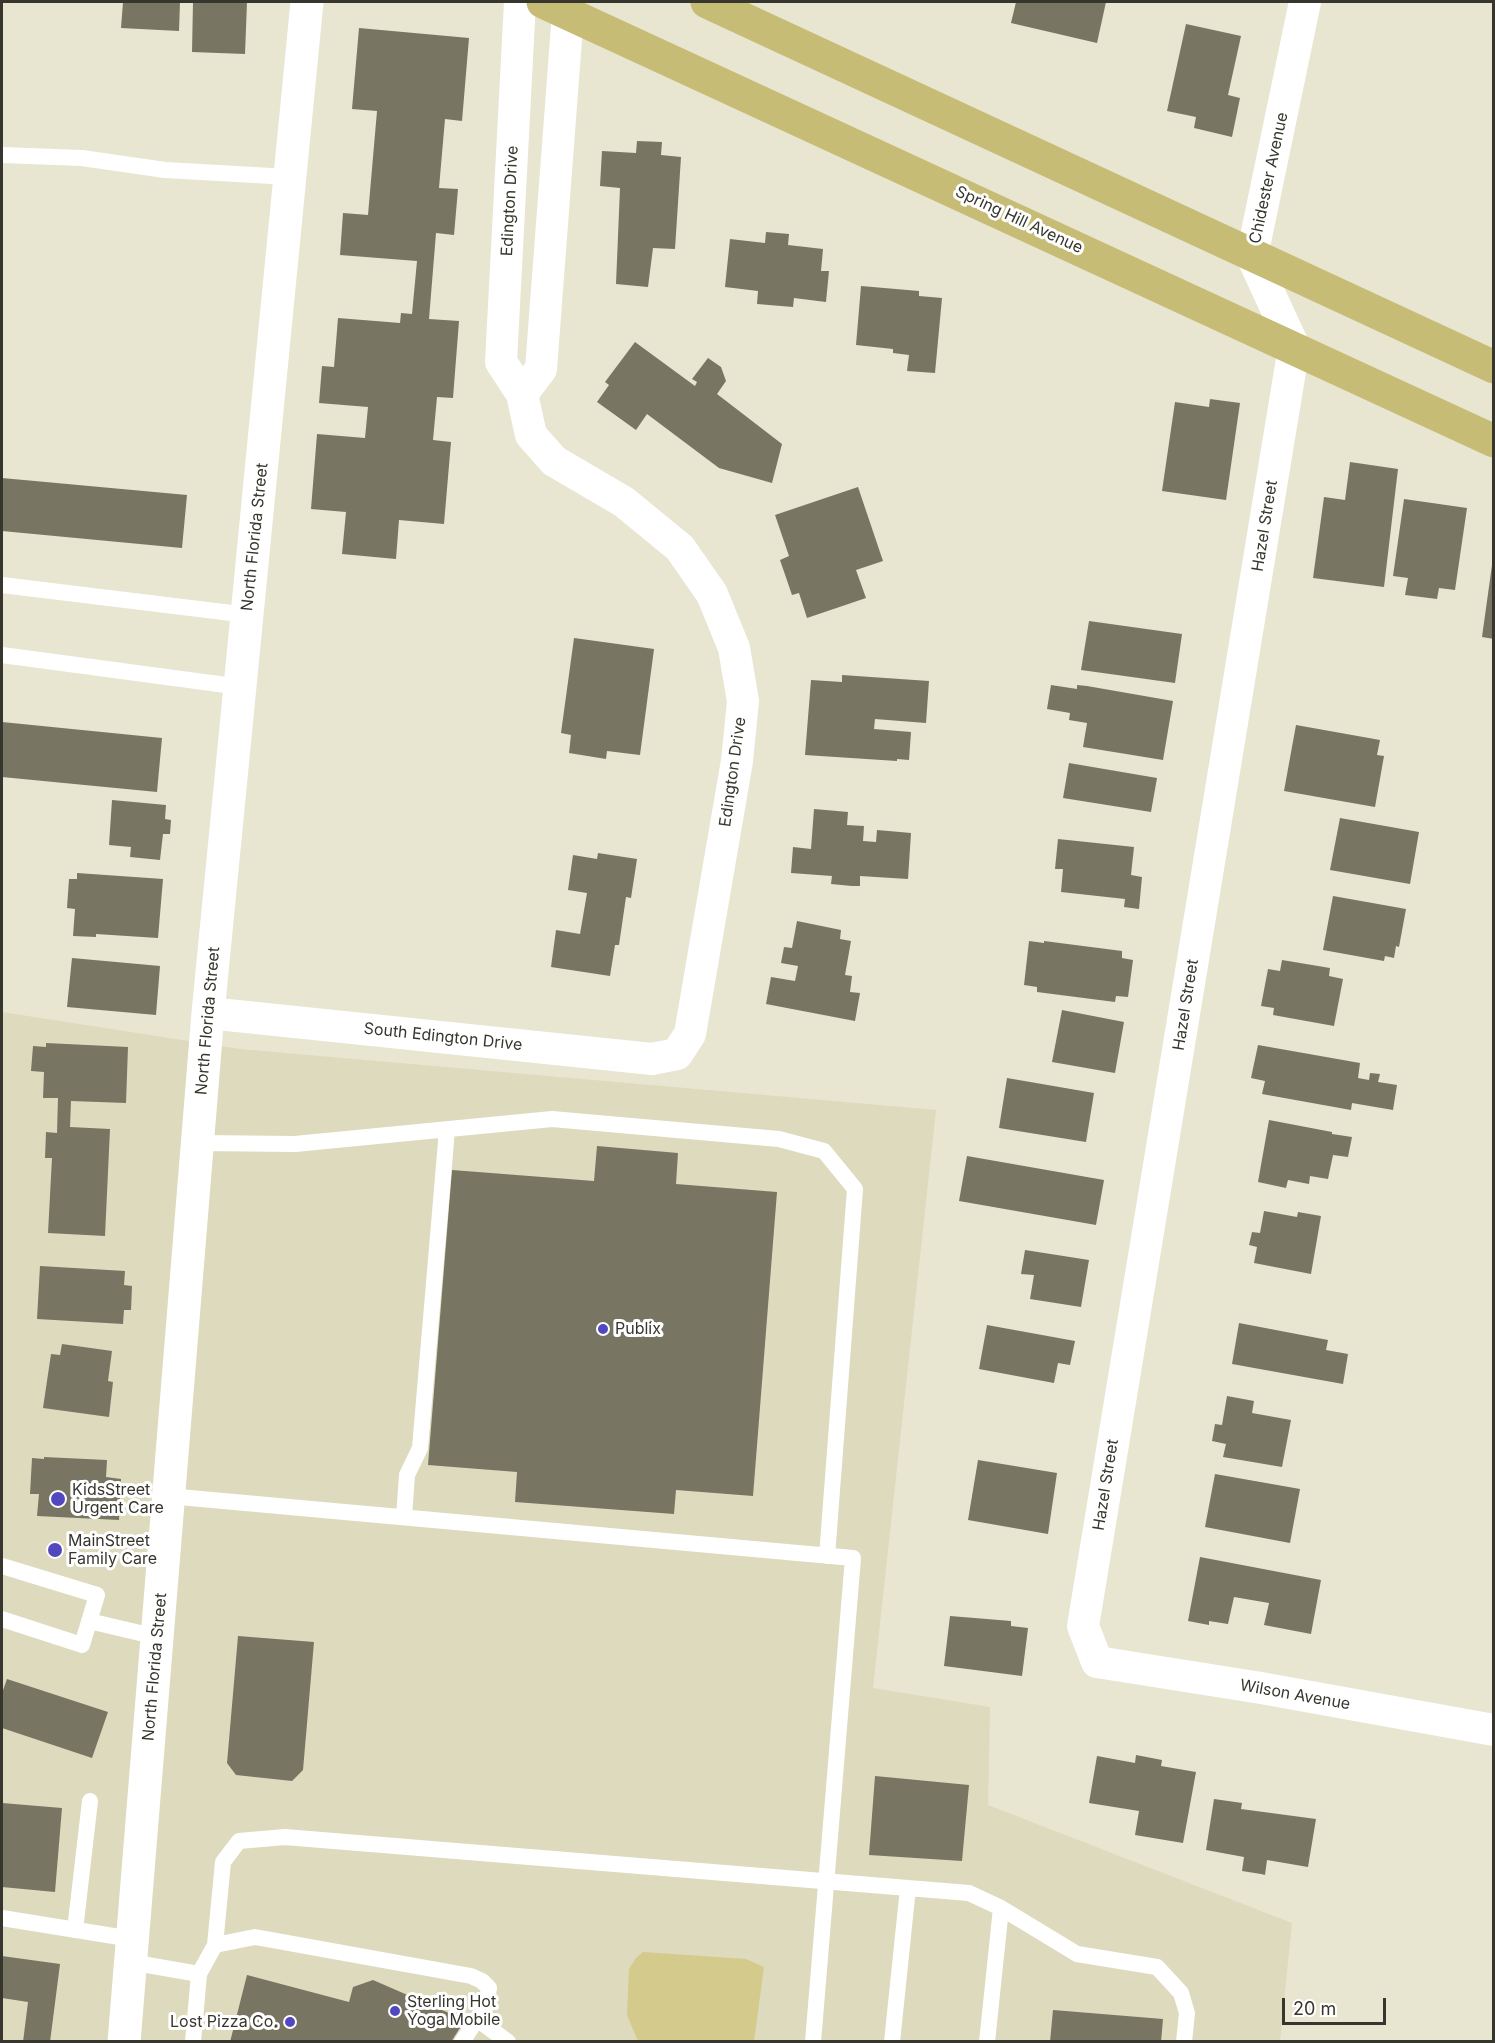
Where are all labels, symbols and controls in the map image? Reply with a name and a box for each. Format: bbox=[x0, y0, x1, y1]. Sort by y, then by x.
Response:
street label: Chidester Avenue bbox=[1246, 111, 1292, 245]
street label: Edington Drive bbox=[498, 145, 522, 257]
street label: Spring Hill Avenue bbox=[952, 182, 1086, 258]
street label: North Florida Street bbox=[238, 462, 272, 612]
street label: Hazel Street bbox=[1248, 479, 1282, 573]
street label: Edington Drive bbox=[716, 716, 750, 828]
street label: North Florida Street bbox=[192, 946, 224, 1096]
street label: Hazel Street bbox=[1169, 958, 1203, 1052]
street label: South Edington Drive bbox=[363, 1019, 523, 1055]
place label: Publix bbox=[615, 1319, 661, 1339]
marker: Publix bbox=[596, 1322, 610, 1336]
street label: Hazel Street bbox=[1089, 1438, 1123, 1532]
place label: KidsStreet Urgent Care bbox=[72, 1480, 164, 1518]
marker: KidsStreet Urgent Care bbox=[49, 1490, 67, 1508]
place label: MainStreet Family Care bbox=[68, 1531, 157, 1569]
marker: MainStreet Family Care bbox=[46, 1541, 64, 1559]
street label: North Florida Street bbox=[139, 1592, 171, 1742]
street label: Wilson Avenue bbox=[1238, 1676, 1352, 1714]
scale bar bbox=[1285, 1986, 1388, 2024]
place label: Sterling Hot Yoga Mobile bbox=[407, 1992, 500, 2030]
text: 20 m bbox=[1293, 1998, 1336, 2019]
marker: Sterling Hot Yoga Mobile bbox=[388, 2004, 402, 2018]
place label: Lost Pizza Co. bbox=[170, 2012, 278, 2032]
marker: Lost Pizza Co. bbox=[283, 2015, 297, 2029]

